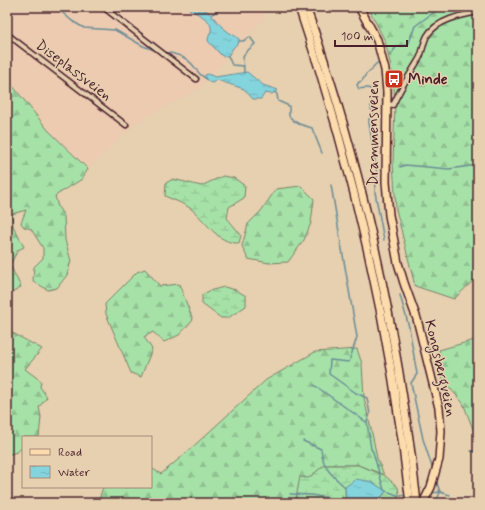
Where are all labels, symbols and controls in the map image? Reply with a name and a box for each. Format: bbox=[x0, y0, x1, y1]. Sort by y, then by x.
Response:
scale bar bbox=[335, 22, 407, 48]
text: 100 m bbox=[341, 29, 373, 45]
street label: Diseplassveien bbox=[31, 36, 116, 106]
bus stop icon: Minde bbox=[383, 68, 405, 90]
place label: Minde bbox=[408, 70, 448, 90]
street label: Drammensveien bbox=[364, 80, 384, 186]
street label: Kongsbergveien bbox=[418, 318, 461, 419]
legend bbox=[22, 436, 152, 488]
text: Road bbox=[58, 445, 82, 461]
text: Water bbox=[58, 465, 90, 481]

